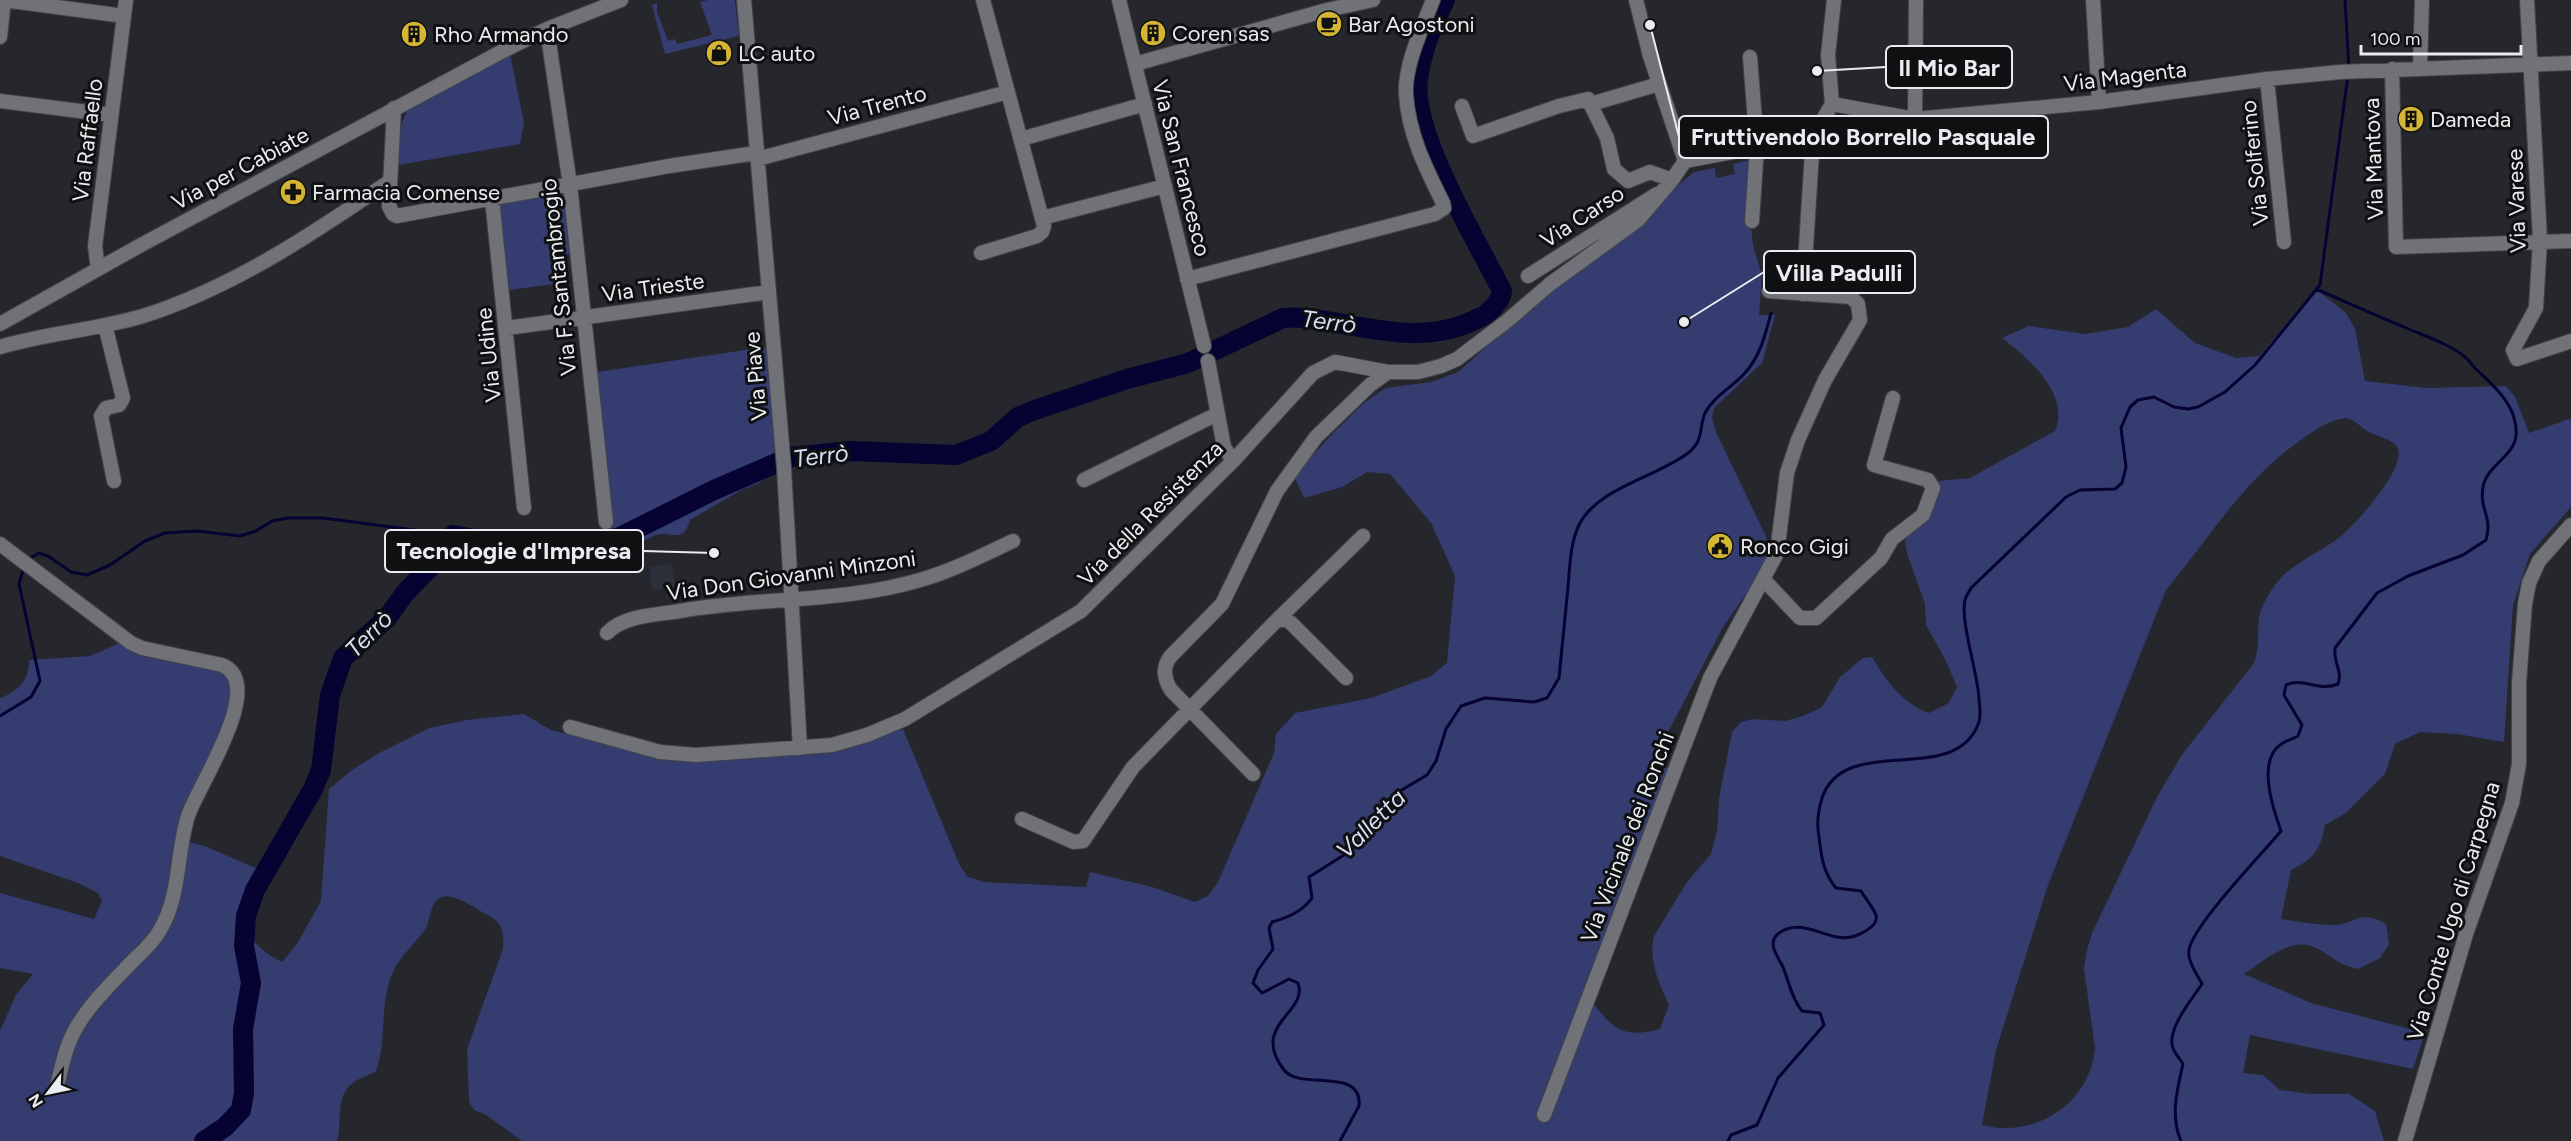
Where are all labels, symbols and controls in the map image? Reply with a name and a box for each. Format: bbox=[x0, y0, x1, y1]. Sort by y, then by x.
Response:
cafe icon: Bar Agostoni bbox=[1314, 9, 1344, 39]
place label: Bar Agostoni bbox=[1348, 11, 1475, 38]
building icon: Coren sas bbox=[1138, 18, 1168, 48]
scale bar bbox=[2361, 18, 2522, 56]
building icon: Rho Armando bbox=[399, 19, 429, 49]
place label: Coren sas bbox=[1172, 20, 1270, 47]
place label: Rho Armando bbox=[434, 21, 568, 48]
text: 100 m bbox=[2370, 28, 2420, 50]
shop icon: LC auto bbox=[704, 38, 734, 68]
place label: LC auto bbox=[738, 40, 815, 67]
callout: Il Mio Bar bbox=[1886, 46, 2012, 88]
text: Il Mio Bar bbox=[1898, 53, 2000, 82]
street label: Via Magenta bbox=[2062, 56, 2188, 97]
street label: Via Raffaello bbox=[67, 77, 108, 203]
street label: Via San Francesco bbox=[1147, 77, 1217, 259]
street label: Via Trento bbox=[825, 79, 929, 132]
street label: Via Mantova bbox=[2358, 97, 2389, 221]
street label: Via Solferino bbox=[2234, 99, 2274, 227]
building icon: Dameda bbox=[2396, 104, 2426, 134]
place label: Dameda bbox=[2430, 106, 2511, 133]
callout: Fruttivendolo Borrello Pasquale bbox=[1679, 116, 2048, 158]
street label: Via per Cabiate bbox=[167, 121, 313, 216]
text: Fruttivendolo Borrello Pasquale bbox=[1691, 122, 2035, 151]
street label: Via Varese bbox=[2501, 148, 2532, 254]
pharmacy icon: Farmacia Comense bbox=[278, 177, 308, 207]
street label: Via F. Santambrogio bbox=[535, 177, 582, 377]
place label: Farmacia Comense bbox=[312, 179, 500, 206]
street label: Via Carso bbox=[1535, 179, 1629, 253]
callout: Villa Padulli bbox=[1764, 251, 1915, 293]
text: Villa Padulli bbox=[1776, 258, 1902, 287]
street label: Via Trieste bbox=[600, 267, 706, 308]
water label: Terrò bbox=[1300, 304, 1358, 339]
street label: Via Udine bbox=[470, 306, 507, 404]
street label: Via Piave bbox=[738, 330, 773, 422]
street label: Via della Resistenza bbox=[1072, 435, 1229, 592]
water label: Terrò bbox=[792, 438, 850, 473]
callout: Tecnologie d'Impresa bbox=[385, 530, 643, 572]
public building icon: Ronco Gigi bbox=[1705, 531, 1735, 561]
place label: Ronco Gigi bbox=[1740, 533, 1849, 560]
text: Tecnologie d'Impresa bbox=[397, 536, 631, 565]
street label: Via Don Giovanni Minzoni bbox=[665, 545, 917, 606]
water label: Terrò bbox=[339, 604, 398, 663]
street label: Via Vicinale dei Ronchi bbox=[1575, 728, 1680, 946]
street label: Via Conte Ugo di Carpegna bbox=[2401, 778, 2506, 1044]
water label: Valletta bbox=[1330, 783, 1411, 864]
north arrow bbox=[18, 1063, 78, 1123]
text: N bbox=[24, 1090, 47, 1111]

